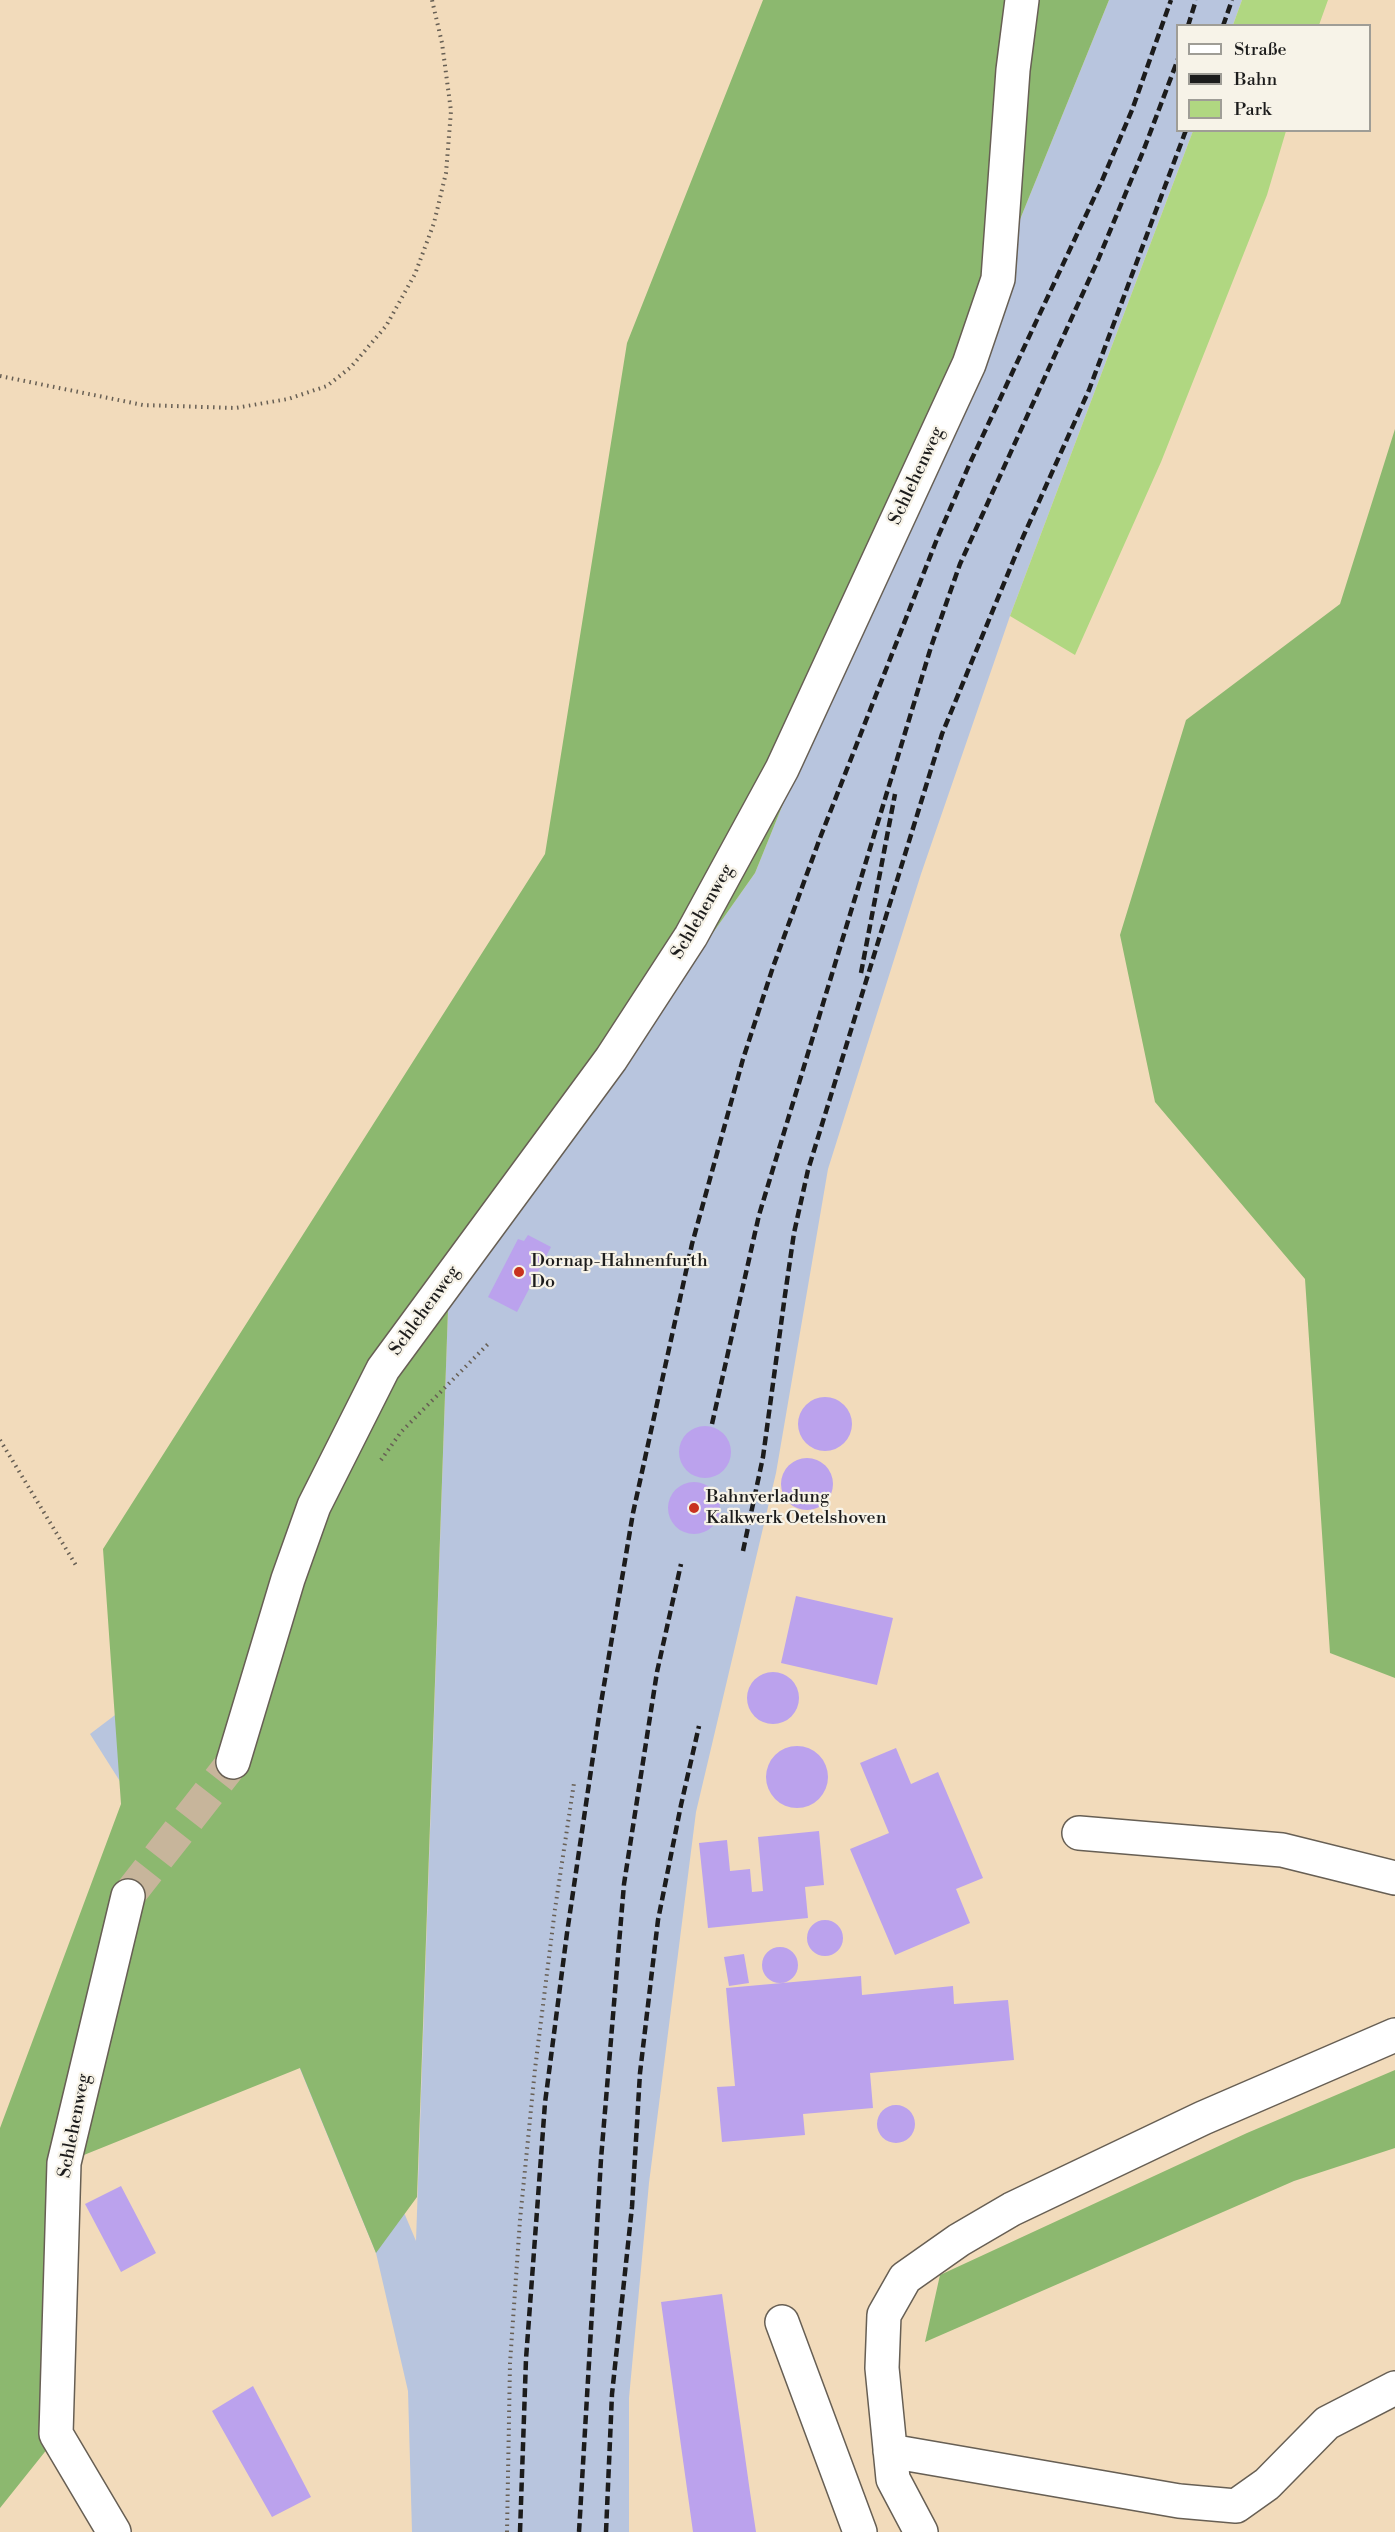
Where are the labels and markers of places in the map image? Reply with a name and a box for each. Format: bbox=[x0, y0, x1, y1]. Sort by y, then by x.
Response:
place label: Dornap-Hahnenfurth Do bbox=[531, 1251, 708, 1294]
marker: Dornap-Hahnenfurth Do bbox=[512, 1265, 526, 1279]
place label: Bahnverladung Kalkwerk Oetelshoven bbox=[706, 1487, 886, 1530]
marker: Bahnverladung Kalkwerk Oetelshoven bbox=[687, 1501, 701, 1515]

